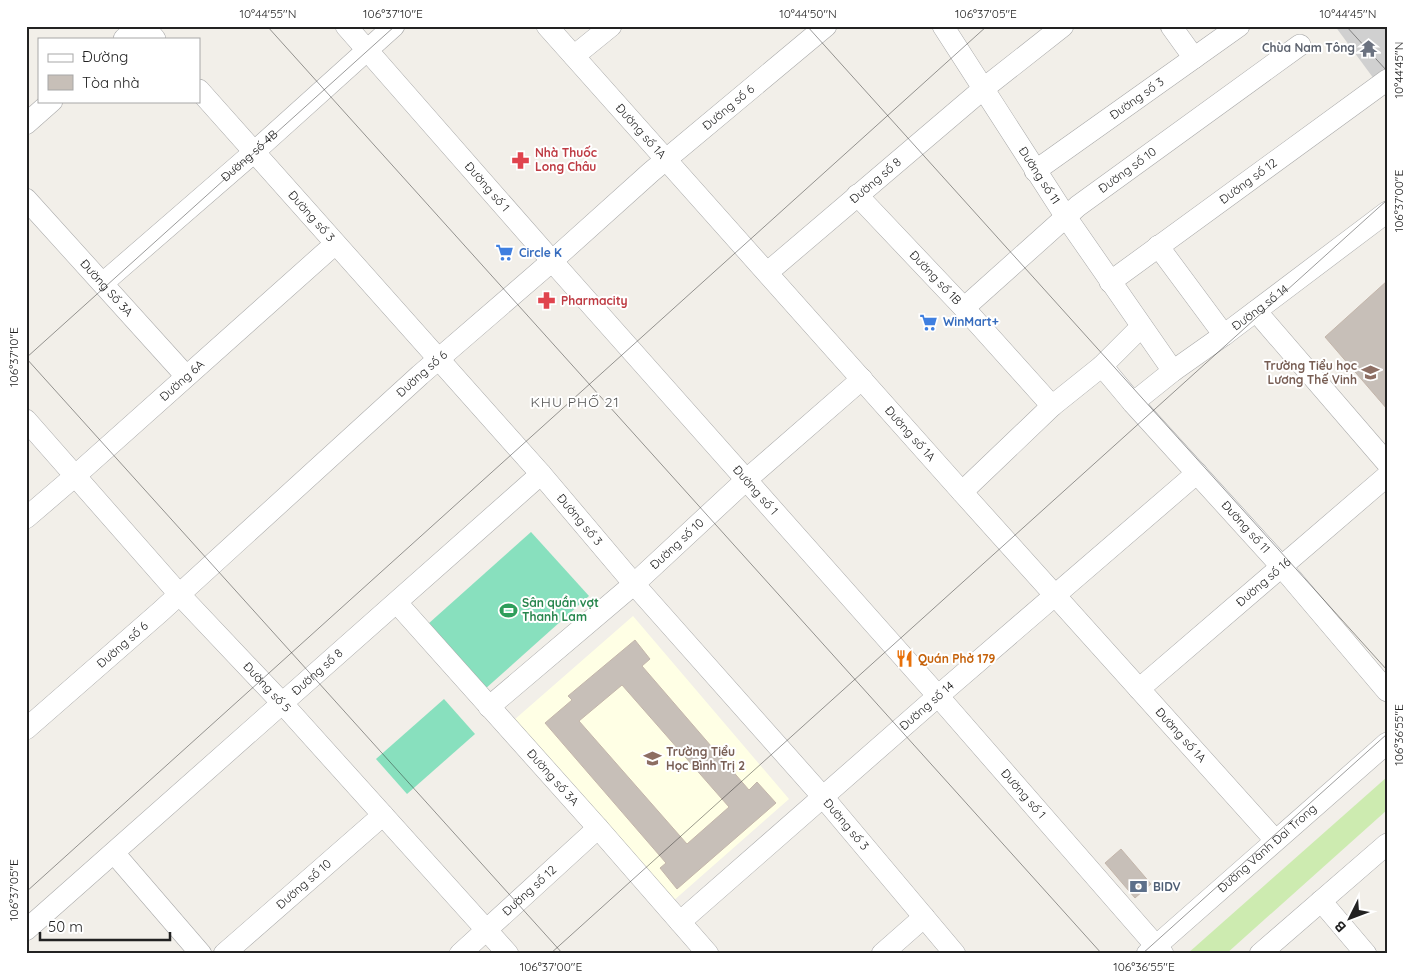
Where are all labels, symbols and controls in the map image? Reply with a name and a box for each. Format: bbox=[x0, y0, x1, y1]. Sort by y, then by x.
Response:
text: 10°44'55"N bbox=[240, 6, 296, 21]
text: 106°37'10"E bbox=[363, 6, 423, 21]
text: 10°44'50"N bbox=[779, 6, 837, 21]
text: 106°37'05"E bbox=[955, 6, 1017, 21]
text: 10°44'45"N bbox=[1320, 6, 1376, 21]
legend bbox=[38, 38, 200, 102]
temple icon: Chùa Nam Tông bbox=[1359, 38, 1379, 58]
place label: Chùa Nam Tông bbox=[1262, 40, 1355, 55]
text: 10°44'45"N bbox=[1391, 42, 1406, 98]
text: Đường bbox=[82, 47, 128, 66]
text: Tòa nhà bbox=[82, 73, 140, 92]
street label: Đường số 3 bbox=[1107, 74, 1167, 123]
street label: Đường số 6 bbox=[699, 81, 757, 133]
street label: Đường số 1A bbox=[613, 100, 670, 162]
street label: Đường số 4B bbox=[218, 126, 281, 184]
street label: Đường số 11 bbox=[1016, 144, 1064, 207]
street label: Đường số 10 bbox=[1095, 144, 1159, 196]
place label: Nhà Thuốc Long Châu bbox=[535, 145, 597, 174]
pharmacy icon: Nhà Thuốc Long Châu bbox=[511, 150, 531, 170]
street label: Đường số 8 bbox=[846, 154, 904, 206]
street label: Đường số 12 bbox=[1216, 155, 1280, 207]
street label: Đường số 1 bbox=[462, 159, 513, 214]
text: 106°37'00"E bbox=[1391, 170, 1406, 232]
street label: Đường số 3 bbox=[285, 187, 338, 244]
supermarket icon: Circle K bbox=[495, 243, 515, 263]
place label: Circle K bbox=[519, 245, 562, 260]
street label: Đường số 1B bbox=[907, 247, 965, 308]
street label: Đường Số 3A bbox=[77, 256, 137, 320]
street label: Đường số 14 bbox=[1229, 281, 1291, 334]
pharmacy icon: Pharmacity bbox=[537, 291, 557, 311]
place label: Pharmacity bbox=[561, 293, 628, 308]
supermarket icon: WinMart+ bbox=[919, 312, 939, 332]
place label: WinMart+ bbox=[943, 314, 999, 329]
text: 106°37'10"E bbox=[6, 327, 21, 387]
street label: Đường số 6 bbox=[393, 346, 451, 400]
street label: Đường 6A bbox=[156, 356, 207, 404]
place label: Trường Tiểu học Lương Thế Vinh bbox=[1264, 358, 1357, 387]
school or university icon: Trường Tiểu học Lương Thế Vinh bbox=[1361, 363, 1381, 383]
district label: KHU PHỐ 21 bbox=[530, 393, 620, 411]
street label: Đường số 1A bbox=[882, 403, 939, 464]
street label: Đường số 1 bbox=[730, 462, 782, 518]
street label: Đường số 3 bbox=[554, 490, 606, 548]
street label: Đường số 11 bbox=[1219, 498, 1274, 556]
street label: Đường số 10 bbox=[647, 515, 707, 572]
street label: Đường số 16 bbox=[1233, 554, 1294, 609]
place label: Sân quần vợt Thanh Lam bbox=[522, 595, 599, 624]
sports icon: Sân quần vợt Thanh Lam bbox=[498, 600, 518, 620]
street label: Đường số 6 bbox=[93, 618, 151, 671]
street label: Đường số 8 bbox=[288, 645, 346, 698]
restaurant icon: Quán Phở 179 bbox=[894, 649, 914, 669]
place label: Quán Phở 179 bbox=[918, 651, 996, 666]
street label: Đường số 5 bbox=[240, 659, 295, 715]
street label: Đường số 14 bbox=[896, 678, 957, 733]
street label: Đường số 1A bbox=[1152, 704, 1210, 766]
text: 106°36'55"E bbox=[1391, 704, 1406, 766]
place label: Trường Tiểu Học Bình Trị 2 bbox=[666, 744, 745, 773]
street label: Đường số 3A bbox=[524, 746, 583, 809]
school or university icon: Trường Tiểu Học Bình Trị 2 bbox=[642, 749, 662, 769]
street label: Đường số 1 bbox=[998, 766, 1049, 822]
street label: Đường số 3 bbox=[821, 795, 873, 853]
street label: Đường Vành Đai Trong bbox=[1214, 800, 1319, 896]
street label: Đường số 10 bbox=[273, 856, 334, 912]
text: 106°37'05"E bbox=[6, 859, 21, 921]
street label: Đường số 12 bbox=[499, 862, 559, 919]
bank icon: BIDV bbox=[1129, 877, 1149, 897]
place label: BIDV bbox=[1153, 879, 1181, 894]
north arrow bbox=[1326, 892, 1376, 942]
scale bar bbox=[40, 910, 170, 942]
text: 50 m bbox=[48, 917, 83, 936]
text: B bbox=[1331, 917, 1350, 936]
text: 106°37'00"E bbox=[520, 959, 582, 974]
text: 106°36'55"E bbox=[1113, 959, 1175, 974]

